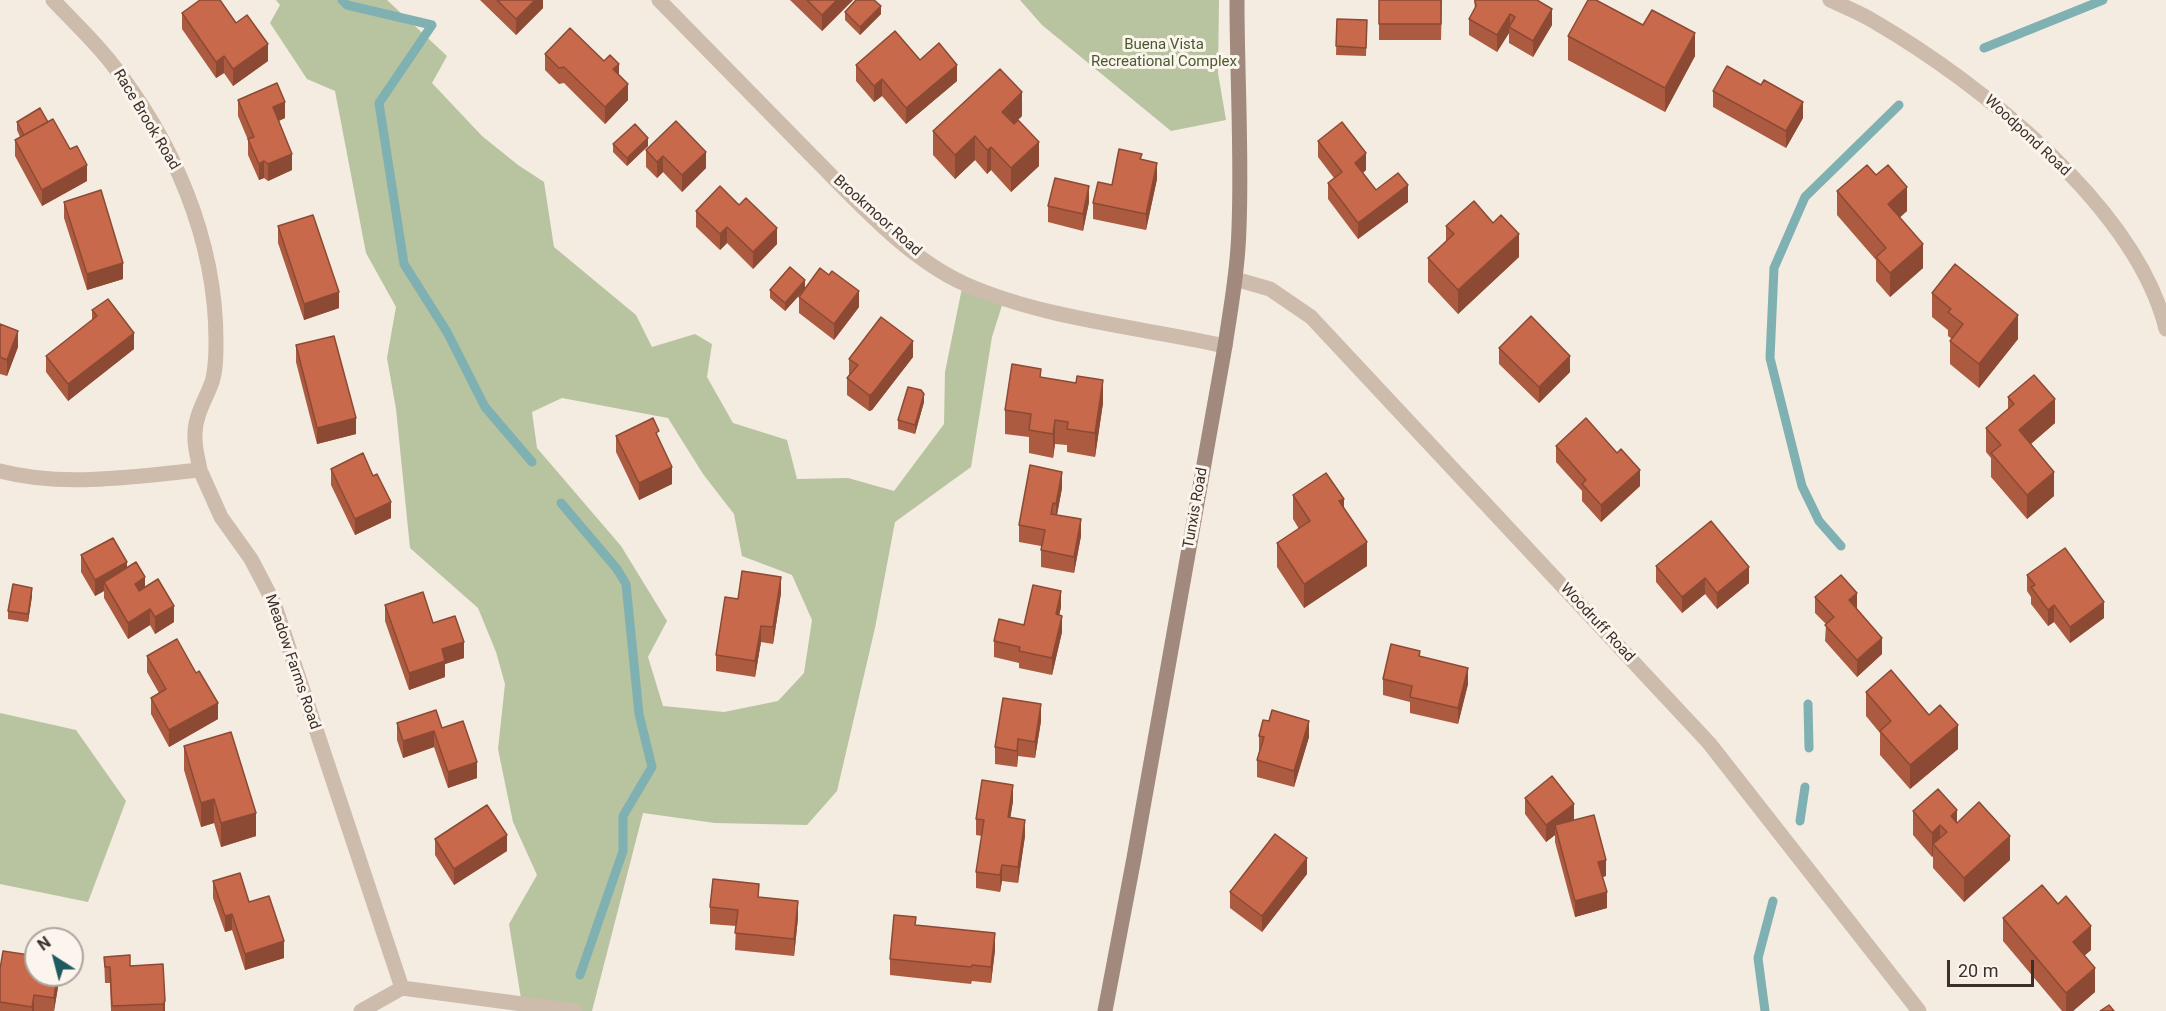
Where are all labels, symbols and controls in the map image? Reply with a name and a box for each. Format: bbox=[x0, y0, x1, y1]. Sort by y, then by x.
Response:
park label: Buena Vista Recreational Complex bbox=[1091, 36, 1237, 71]
street label: Race Brook Road bbox=[109, 66, 183, 174]
street label: Woodpond Road bbox=[1980, 92, 2074, 180]
street label: Brookmoor Road bbox=[829, 172, 925, 260]
street label: Tunxis Road bbox=[1180, 466, 1212, 550]
street label: Woodruff Road bbox=[1556, 580, 1638, 666]
street label: Meadow Farms Road bbox=[260, 592, 324, 732]
north arrow bbox=[24, 927, 84, 987]
text: N bbox=[34, 933, 54, 955]
scale bar bbox=[1950, 948, 2037, 986]
text: 20 m bbox=[1958, 960, 1998, 981]

